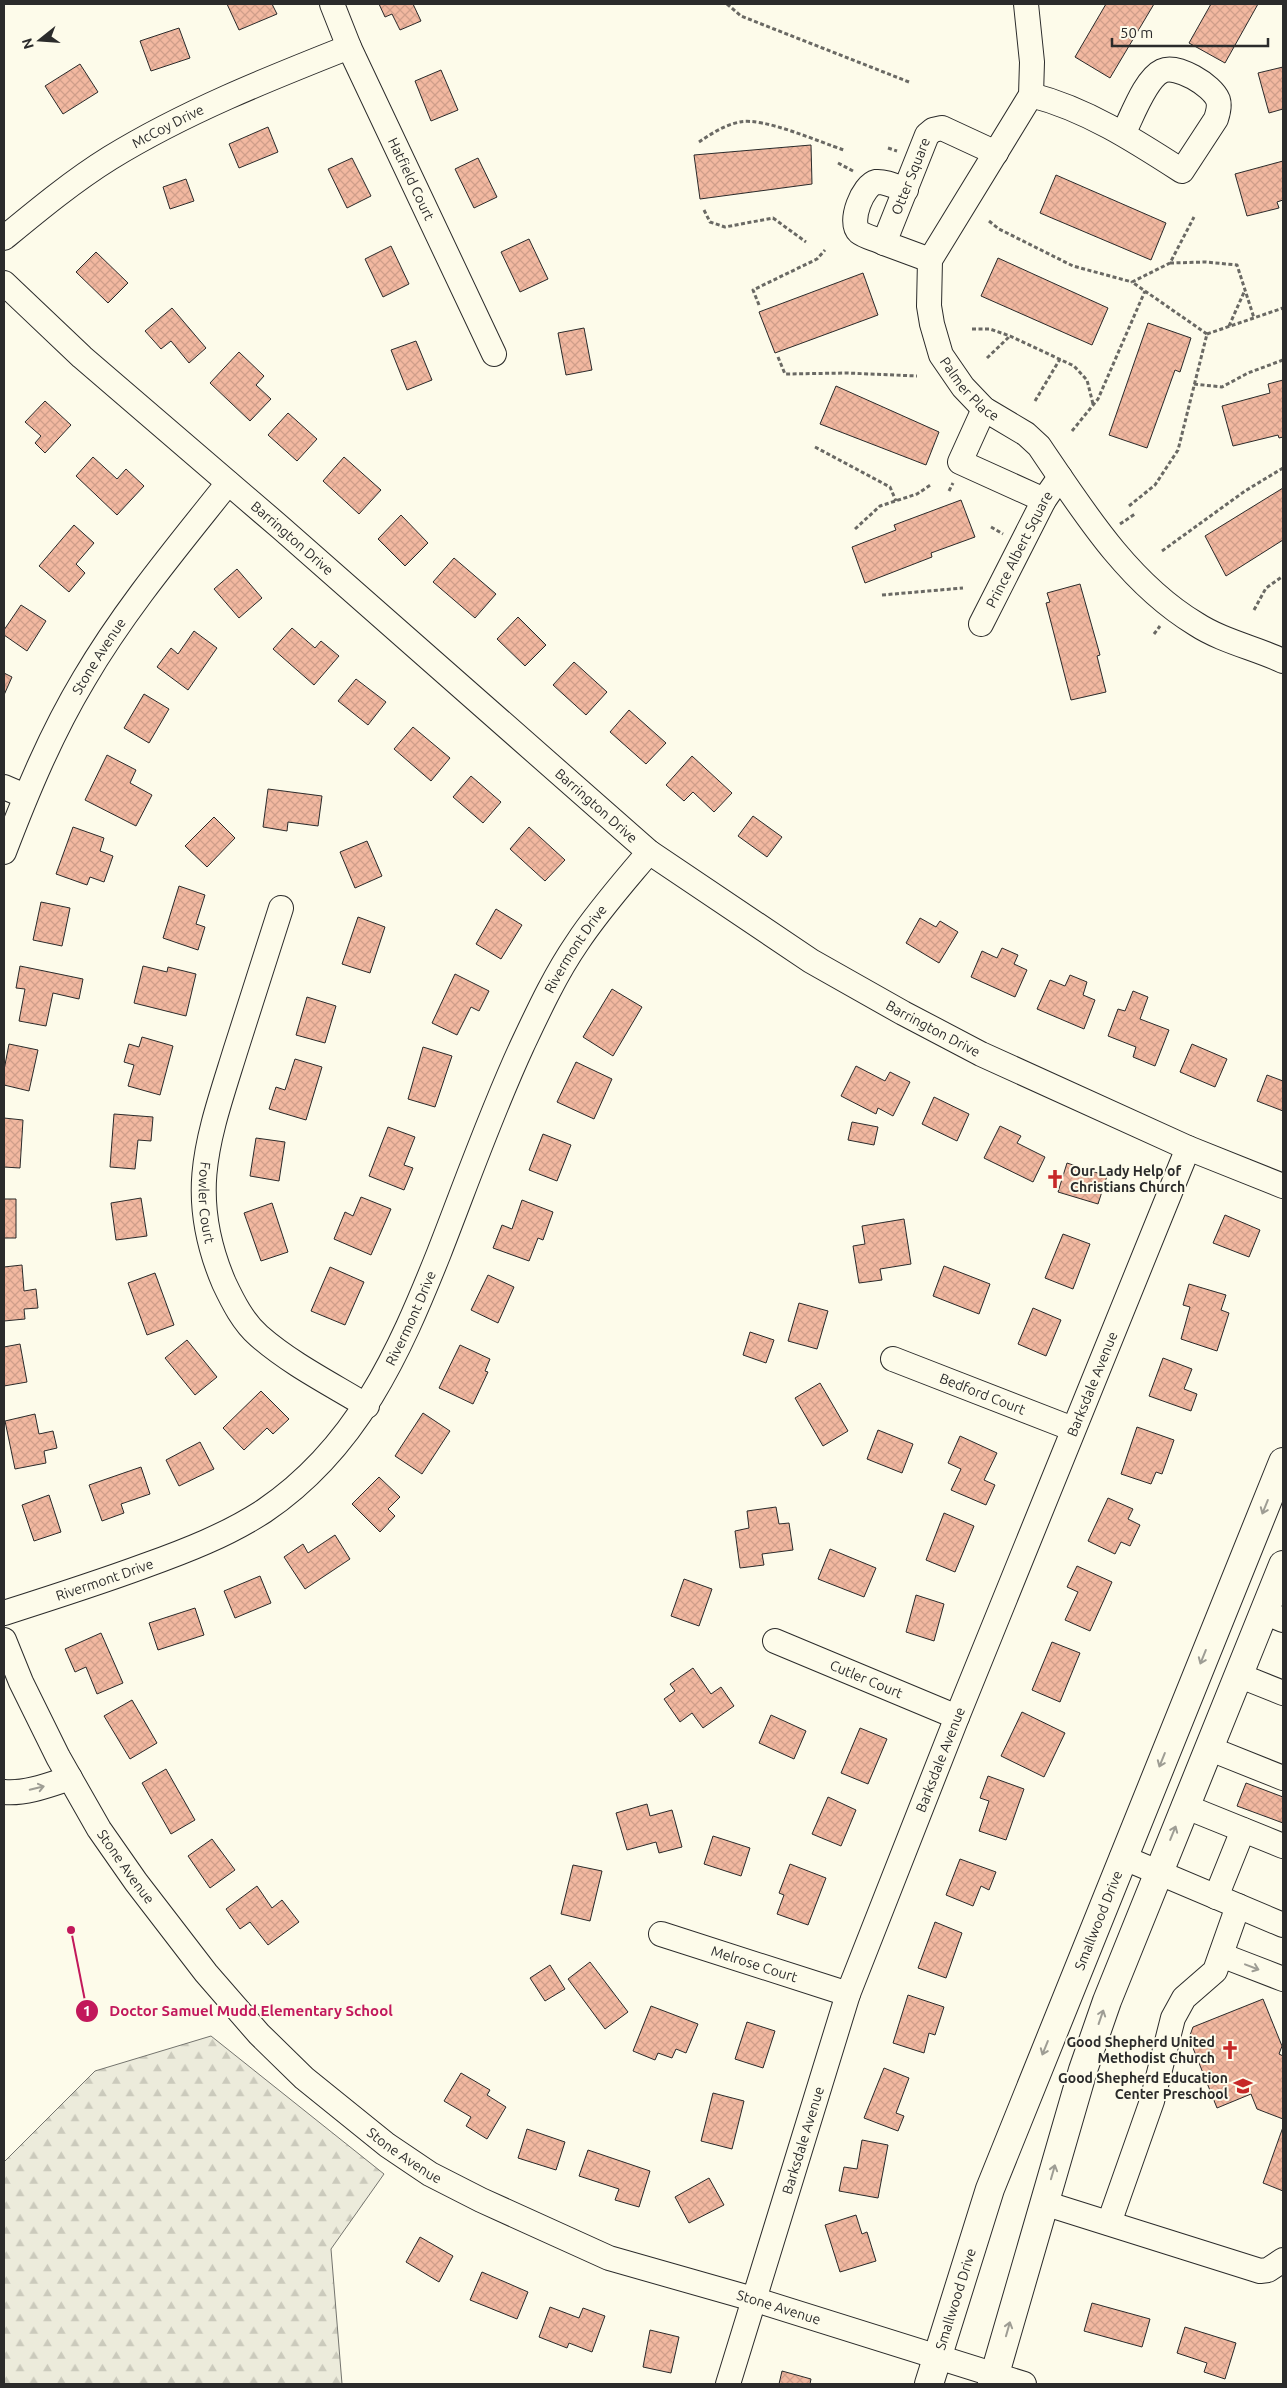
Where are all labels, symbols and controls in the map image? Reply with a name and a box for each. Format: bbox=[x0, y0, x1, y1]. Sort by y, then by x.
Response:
north arrow bbox=[15, 15, 65, 65]
scale bar bbox=[1112, 15, 1268, 47]
text: 50 m bbox=[1120, 24, 1153, 41]
text: N bbox=[18, 36, 37, 51]
street label: McCoy Drive bbox=[129, 101, 206, 151]
street label: Hatfield Court bbox=[385, 135, 438, 223]
street label: Otter Square bbox=[888, 135, 933, 217]
street label: Palmer Place bbox=[937, 354, 1002, 424]
street label: Prince Albert Square bbox=[983, 488, 1056, 610]
street label: Barrington Drive bbox=[248, 498, 337, 578]
street label: Stone Avenue bbox=[69, 615, 129, 697]
street label: Barrington Drive bbox=[552, 765, 641, 846]
street label: Rivermont Drive bbox=[541, 902, 610, 996]
street label: Barrington Drive bbox=[883, 997, 983, 1060]
street label: Fowler Court bbox=[196, 1161, 218, 1245]
place label: Our Lady Help of Christians Church bbox=[1070, 1163, 1185, 1195]
church icon: Our Lady Help of Christians Church bbox=[1044, 1168, 1066, 1190]
street label: Rivermont Drive bbox=[382, 1268, 439, 1368]
street label: Barksdale Avenue bbox=[1064, 1329, 1121, 1439]
street label: Bedford Court bbox=[937, 1370, 1028, 1418]
one-way arrow bbox=[1259, 1499, 1269, 1514]
street label: Rivermont Drive bbox=[54, 1555, 156, 1604]
one-way arrow bbox=[1198, 1649, 1207, 1664]
street label: Cutler Court bbox=[828, 1657, 906, 1702]
street label: Barksdale Avenue bbox=[912, 1705, 968, 1814]
one-way arrow bbox=[1156, 1752, 1166, 1767]
one-way arrow bbox=[29, 1782, 45, 1792]
one-way arrow bbox=[1169, 1826, 1178, 1842]
street label: Stone Avenue bbox=[94, 1827, 158, 1907]
street label: Smallwood Drive bbox=[1071, 1868, 1125, 1972]
street label: Melrose Court bbox=[709, 1943, 800, 1985]
one-way arrow bbox=[1244, 1963, 1259, 1972]
callout: Doctor Samuel Mudd Elementary School bbox=[74, 1996, 403, 2026]
text: 1 bbox=[83, 2002, 91, 2019]
text: Doctor Samuel Mudd Elementary School bbox=[109, 2002, 393, 2019]
one-way arrow bbox=[1097, 2010, 1106, 2026]
place label: Good Shepherd United Methodist Church bbox=[1066, 2034, 1215, 2066]
church icon: Good Shepherd United Methodist Church bbox=[1219, 2039, 1241, 2061]
one-way arrow bbox=[1040, 2040, 1049, 2056]
place label: Good Shepherd Education Center Preschool bbox=[1058, 2070, 1228, 2102]
school or university icon: Good Shepherd Education Center Preschool bbox=[1232, 2075, 1254, 2097]
street label: Barksdale Avenue bbox=[779, 2084, 827, 2196]
street label: Stone Avenue bbox=[364, 2124, 444, 2187]
one-way arrow bbox=[1048, 2165, 1058, 2181]
street label: Smallwood Drive bbox=[932, 2246, 979, 2352]
street label: Stone Avenue bbox=[735, 2287, 823, 2328]
one-way arrow bbox=[1004, 2321, 1014, 2337]

